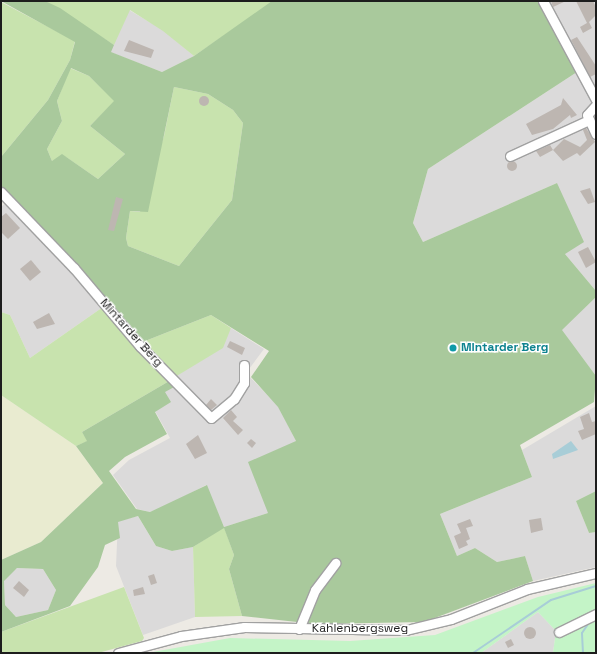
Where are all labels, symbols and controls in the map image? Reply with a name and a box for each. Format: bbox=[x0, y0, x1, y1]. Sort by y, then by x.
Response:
street label: Mintarder Berg bbox=[97, 296, 165, 370]
place label: Mintarder Berg bbox=[461, 341, 548, 355]
marker: Mintarder Berg bbox=[448, 343, 458, 353]
street label: Kahlenbergsweg bbox=[312, 622, 408, 636]

